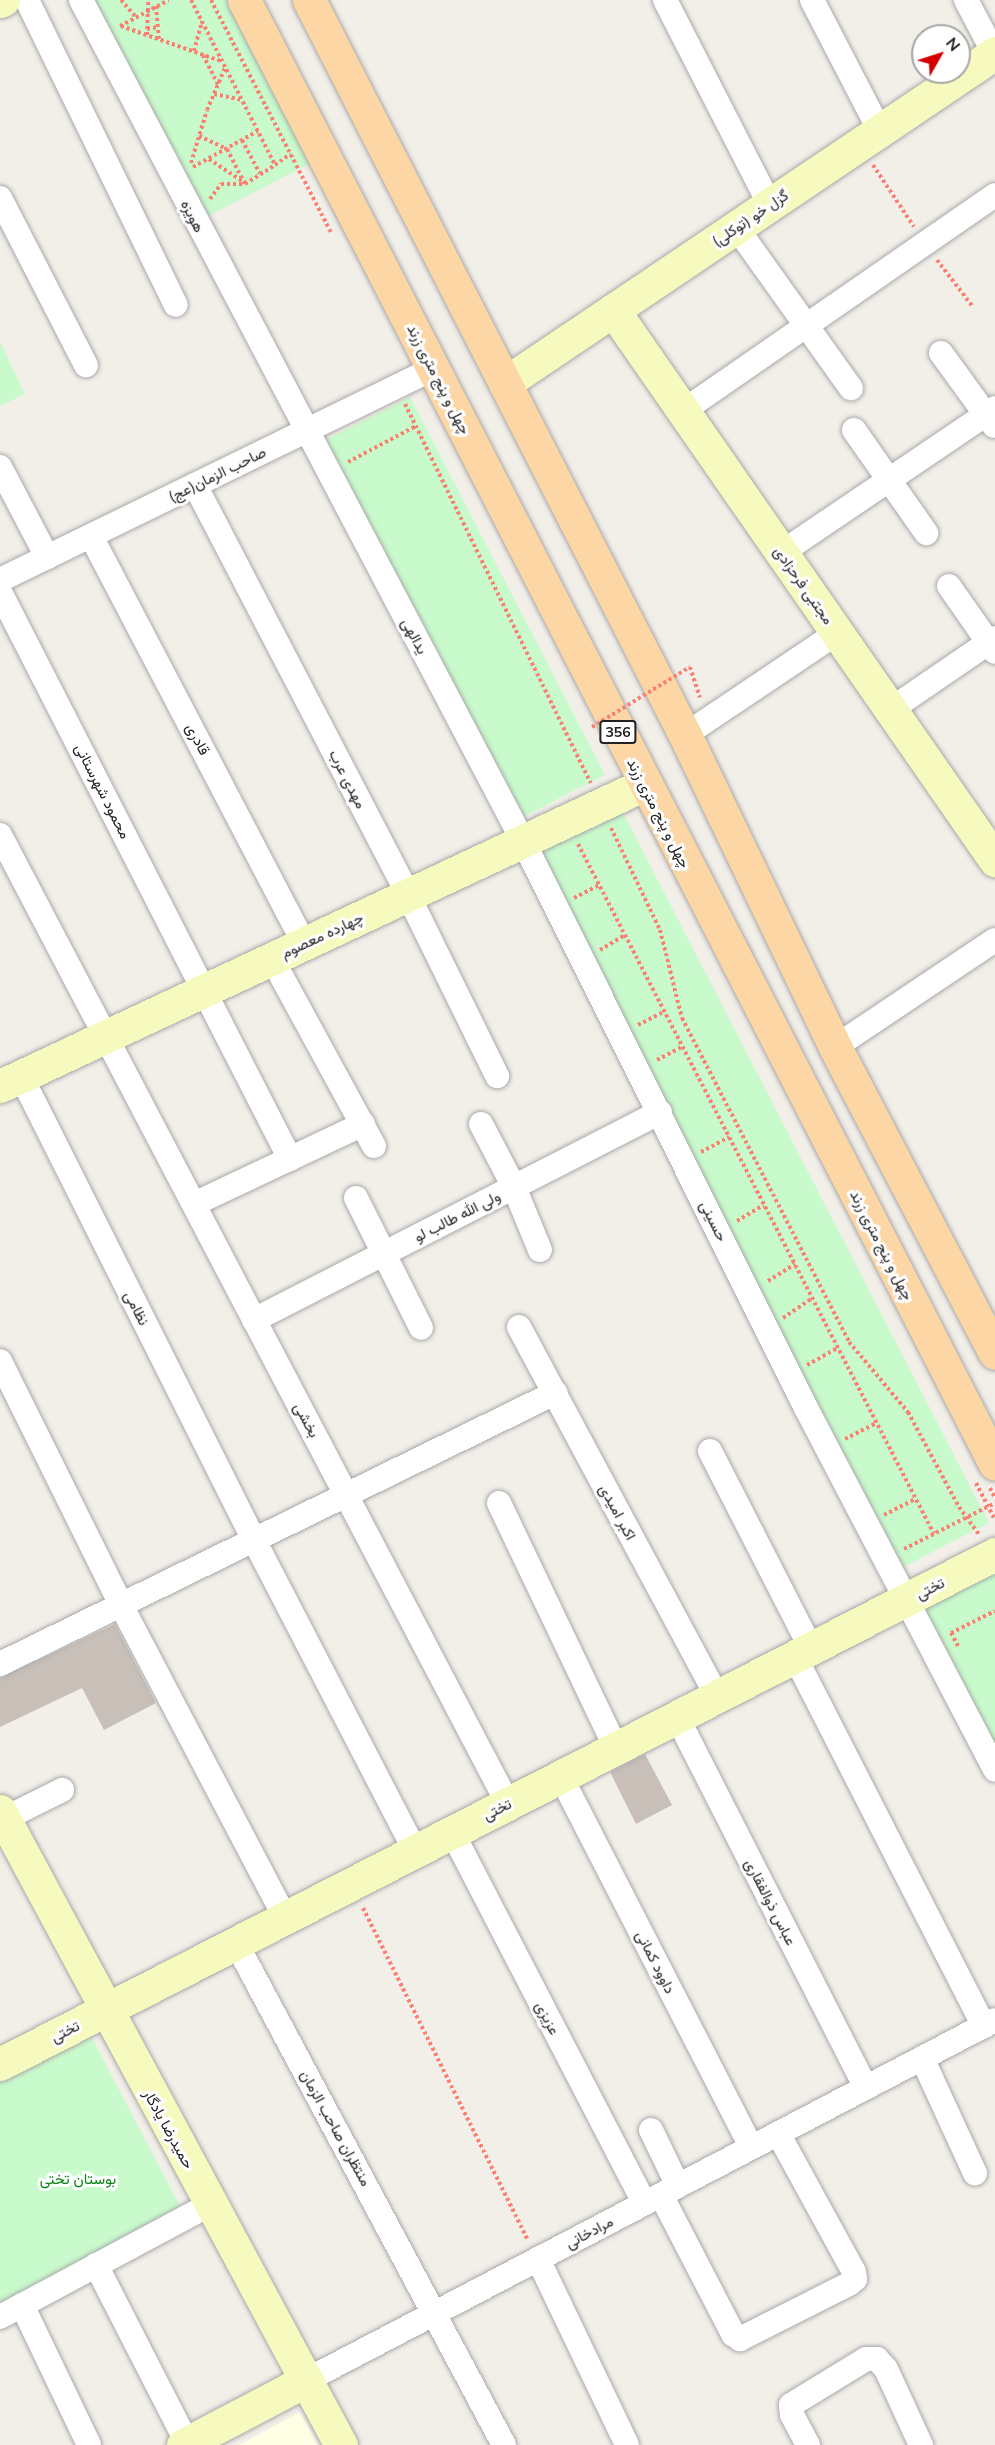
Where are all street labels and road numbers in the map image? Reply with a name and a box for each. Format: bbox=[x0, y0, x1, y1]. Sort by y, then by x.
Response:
street label: گزل خو (توکلی) bbox=[708, 186, 792, 250]
street label: هویزه bbox=[177, 197, 209, 235]
street label: چهل و پنج متری زرند bbox=[404, 321, 474, 437]
street label: صاحب الزمان(عج) bbox=[165, 443, 269, 505]
street label: مجتبی فرحزادی bbox=[770, 542, 838, 628]
street label: یدالهی bbox=[398, 615, 432, 657]
street label: قادری bbox=[182, 720, 214, 758]
road number: 356 bbox=[598, 721, 638, 743]
street label: محمود شهرستانی bbox=[71, 741, 135, 841]
street label: مهدی عرب bbox=[326, 747, 370, 811]
street label: چهل و پنج متری زرند bbox=[624, 755, 694, 871]
street label: چهارده معصوم bbox=[278, 908, 366, 962]
street label: ولی الله طالب لو bbox=[411, 1187, 503, 1245]
street label: چهل و پنج متری زرند bbox=[847, 1187, 917, 1303]
street label: حسینی bbox=[696, 1198, 732, 1244]
street label: نظامی bbox=[121, 1288, 153, 1328]
street label: بخشی bbox=[290, 1399, 324, 1441]
street label: اکبر امیدی bbox=[596, 1481, 640, 1543]
street label: تختی bbox=[913, 1573, 947, 1603]
street label: تختی bbox=[480, 1794, 514, 1824]
street label: عباس ذوالفقاری bbox=[741, 1856, 801, 1948]
street label: داوود کمانی bbox=[632, 1927, 680, 1997]
street label: عزیزی bbox=[532, 1998, 564, 2038]
street label: تختی bbox=[48, 2016, 82, 2046]
street label: منتظران صاحب الزمان bbox=[297, 2067, 375, 2189]
street label: حمیدرضا یادگار bbox=[140, 2086, 198, 2172]
street label: مرادخانی bbox=[562, 2212, 616, 2252]

